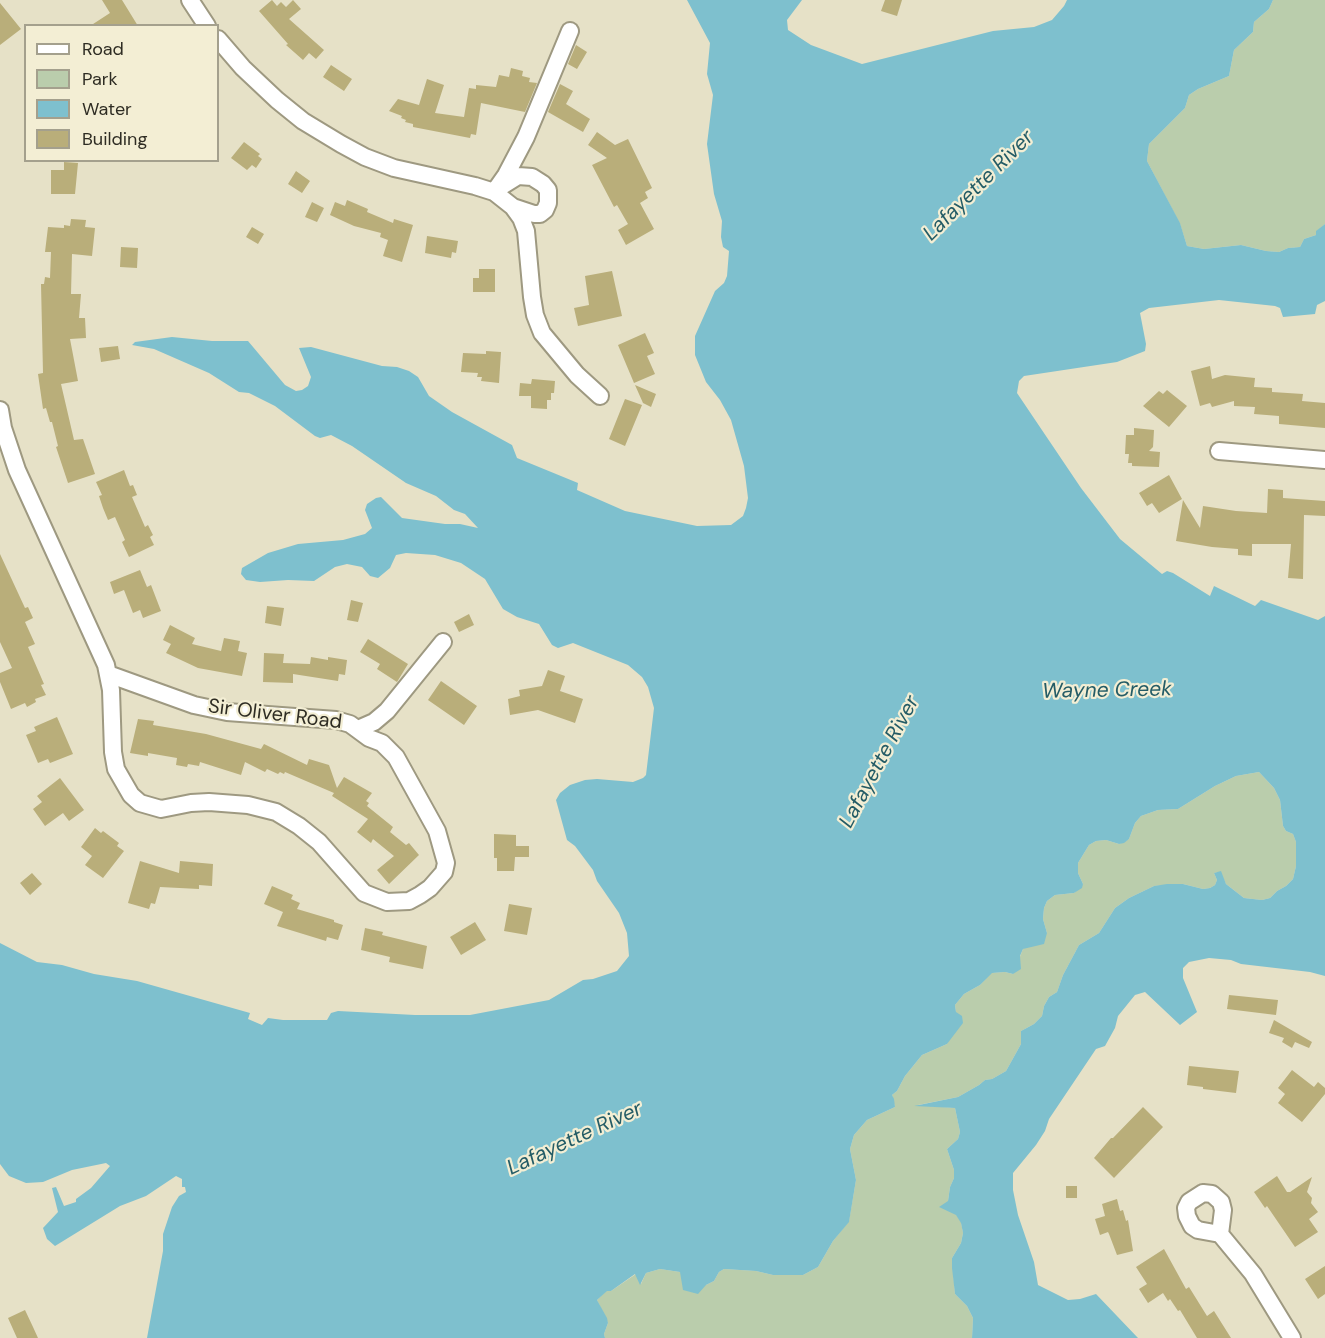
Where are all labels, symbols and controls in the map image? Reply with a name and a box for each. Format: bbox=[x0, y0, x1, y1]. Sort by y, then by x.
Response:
legend bbox=[24, 24, 219, 162]
text: Road bbox=[82, 37, 124, 61]
text: Park bbox=[82, 67, 118, 91]
text: Water bbox=[82, 97, 132, 121]
water label: Lafayette River bbox=[918, 125, 1040, 247]
text: Building bbox=[82, 127, 147, 151]
water label: Wayne Creek bbox=[1042, 677, 1172, 705]
water label: Lafayette River bbox=[835, 692, 925, 832]
street label: Sir Oliver Road bbox=[207, 695, 343, 735]
water label: Lafayette River bbox=[503, 1097, 647, 1181]

